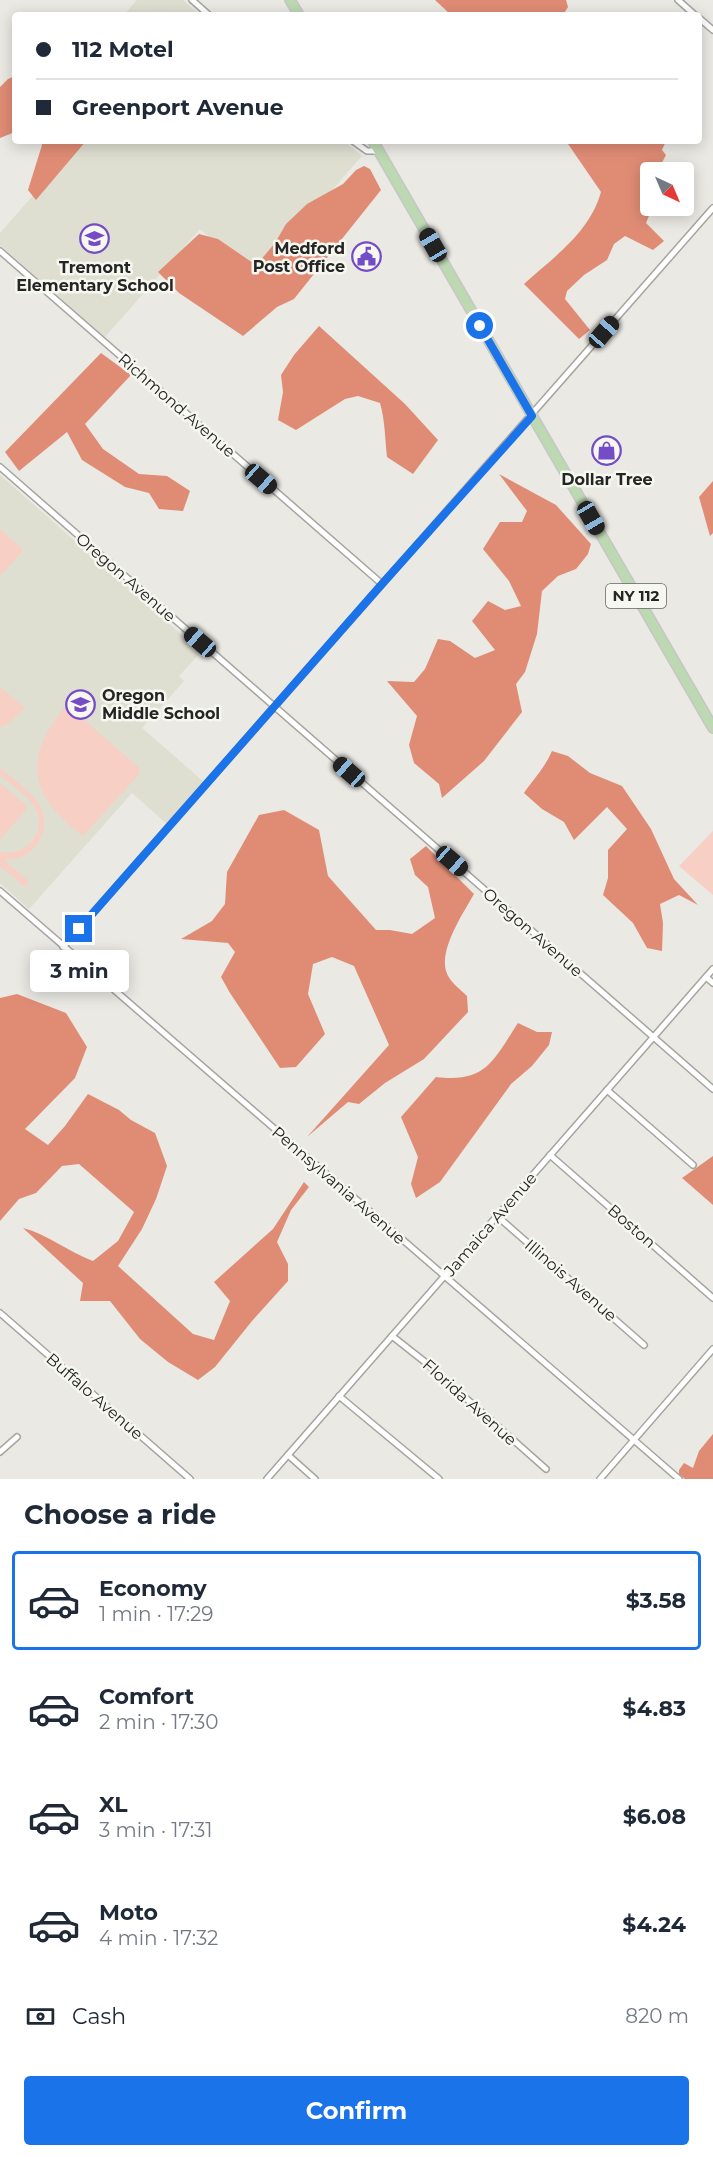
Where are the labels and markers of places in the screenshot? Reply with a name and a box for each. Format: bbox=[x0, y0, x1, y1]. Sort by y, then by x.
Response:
school or university icon: Tremont Elementary School bbox=[79, 223, 111, 255]
place label: Medford Post Office bbox=[253, 239, 345, 276]
public building icon: Medford Post Office bbox=[350, 241, 382, 273]
place label: Tremont Elementary School bbox=[16, 258, 174, 295]
shop icon: Dollar Tree bbox=[591, 435, 623, 467]
place label: Dollar Tree bbox=[561, 470, 653, 489]
place label: Oregon Middle School bbox=[102, 686, 220, 723]
school or university icon: Oregon Middle School bbox=[65, 688, 97, 720]

